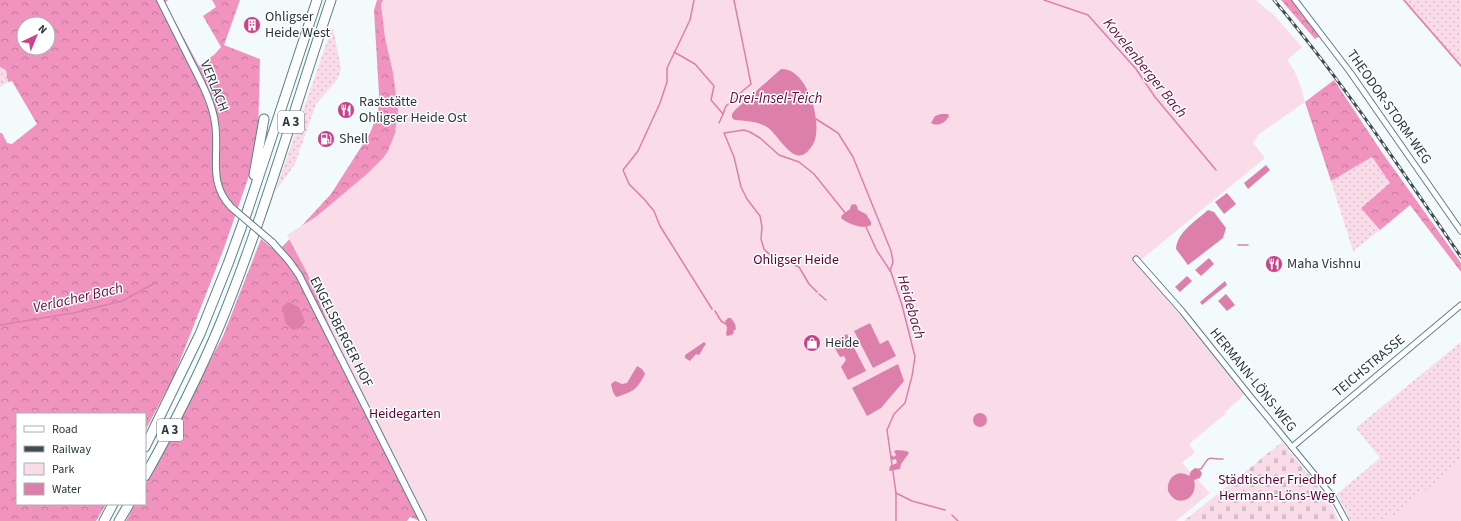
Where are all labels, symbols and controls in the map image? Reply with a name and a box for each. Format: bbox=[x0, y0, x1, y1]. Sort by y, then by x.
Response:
place label: Ohligser Heide West bbox=[265, 7, 331, 43]
water label: Kovelenberger Bach bbox=[1098, 14, 1192, 122]
building icon: Ohligser Heide West bbox=[242, 15, 262, 35]
north arrow bbox=[16, 16, 56, 56]
text: N bbox=[35, 21, 50, 37]
street label: THEODOR-STORM-WEG bbox=[1342, 46, 1436, 168]
street label: VERLACH bbox=[195, 57, 233, 115]
water label: Drei-Insel-Teich bbox=[730, 88, 823, 109]
place label: Raststätte Ohligser Heide Ost bbox=[359, 92, 467, 128]
restaurant icon: Raststätte Ohligser Heide Ost bbox=[336, 100, 356, 120]
road number: A 3 bbox=[278, 111, 304, 133]
fuel station icon: Shell bbox=[316, 129, 336, 149]
place label: Shell bbox=[339, 129, 369, 149]
park label: Ohligser Heide bbox=[753, 250, 839, 270]
restaurant icon: Maha Vishnu bbox=[1264, 254, 1284, 274]
place label: Maha Vishnu bbox=[1287, 254, 1361, 274]
water label: Heidebach bbox=[892, 272, 930, 342]
street label: ENGELSBERGER HOF bbox=[304, 273, 378, 391]
water label: Verlacher Bach bbox=[31, 277, 125, 319]
street label: HERMANN-LÖNS-WEG bbox=[1205, 324, 1301, 436]
street label: TEICHSTRASSE bbox=[1329, 330, 1409, 402]
shop icon: Heide bbox=[802, 333, 822, 353]
place label: Heide bbox=[825, 333, 859, 353]
park label: Heidegarten bbox=[369, 404, 441, 424]
legend bbox=[16, 413, 146, 505]
road number: A 3 bbox=[157, 419, 183, 441]
text: Road bbox=[52, 421, 78, 438]
text: Railway bbox=[52, 441, 91, 458]
text: Park bbox=[52, 461, 74, 478]
park label: Städtischer Friedhof Hermann-Löns-Weg bbox=[1218, 470, 1337, 506]
text: Water bbox=[52, 481, 82, 498]

